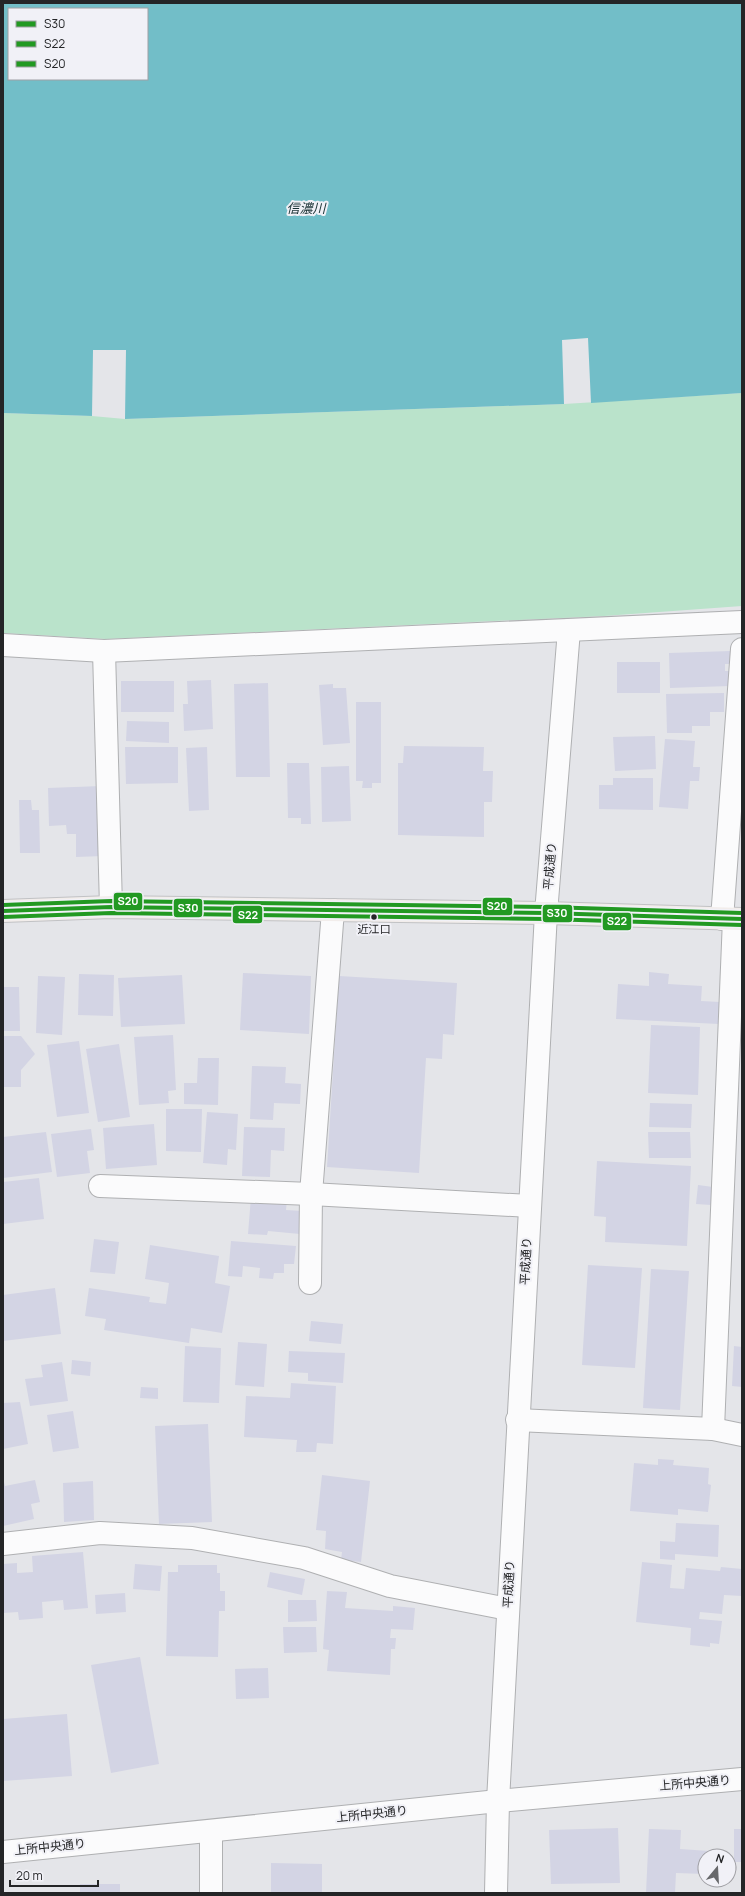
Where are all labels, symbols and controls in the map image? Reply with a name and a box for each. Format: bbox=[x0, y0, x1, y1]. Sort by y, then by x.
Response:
legend bbox=[8, 8, 148, 80]
text: S30 bbox=[44, 15, 65, 32]
text: S22 bbox=[44, 35, 65, 52]
text: S20 bbox=[44, 55, 66, 72]
water label: 信濃川 bbox=[286, 199, 327, 217]
street label: 平成通り bbox=[539, 841, 560, 891]
line badge: S20 bbox=[113, 892, 143, 911]
text: S20 bbox=[117, 893, 139, 908]
line badge: S20 bbox=[482, 897, 513, 916]
line badge: S30 bbox=[173, 898, 203, 918]
text: S20 bbox=[486, 898, 508, 913]
text: S30 bbox=[178, 900, 198, 915]
line badge: S30 bbox=[542, 904, 573, 923]
line badge: S22 bbox=[232, 905, 263, 924]
text: S30 bbox=[547, 905, 567, 920]
text: S22 bbox=[238, 907, 258, 922]
marker: 近江口 bbox=[369, 912, 379, 922]
line badge: S22 bbox=[602, 912, 632, 931]
text: S22 bbox=[607, 913, 627, 928]
place label: 近江口 bbox=[358, 921, 391, 936]
street label: 平成通り bbox=[516, 1237, 535, 1285]
street label: 平成通り bbox=[499, 1560, 518, 1608]
street label: 上所中央通り bbox=[658, 1771, 732, 1794]
street label: 上所中央通り bbox=[335, 1801, 409, 1826]
street label: 上所中央通り bbox=[13, 1834, 87, 1859]
north arrow bbox=[697, 1848, 737, 1888]
text: N bbox=[714, 1850, 726, 1866]
scale bar bbox=[10, 1862, 98, 1888]
text: 20 m bbox=[16, 1867, 43, 1884]

